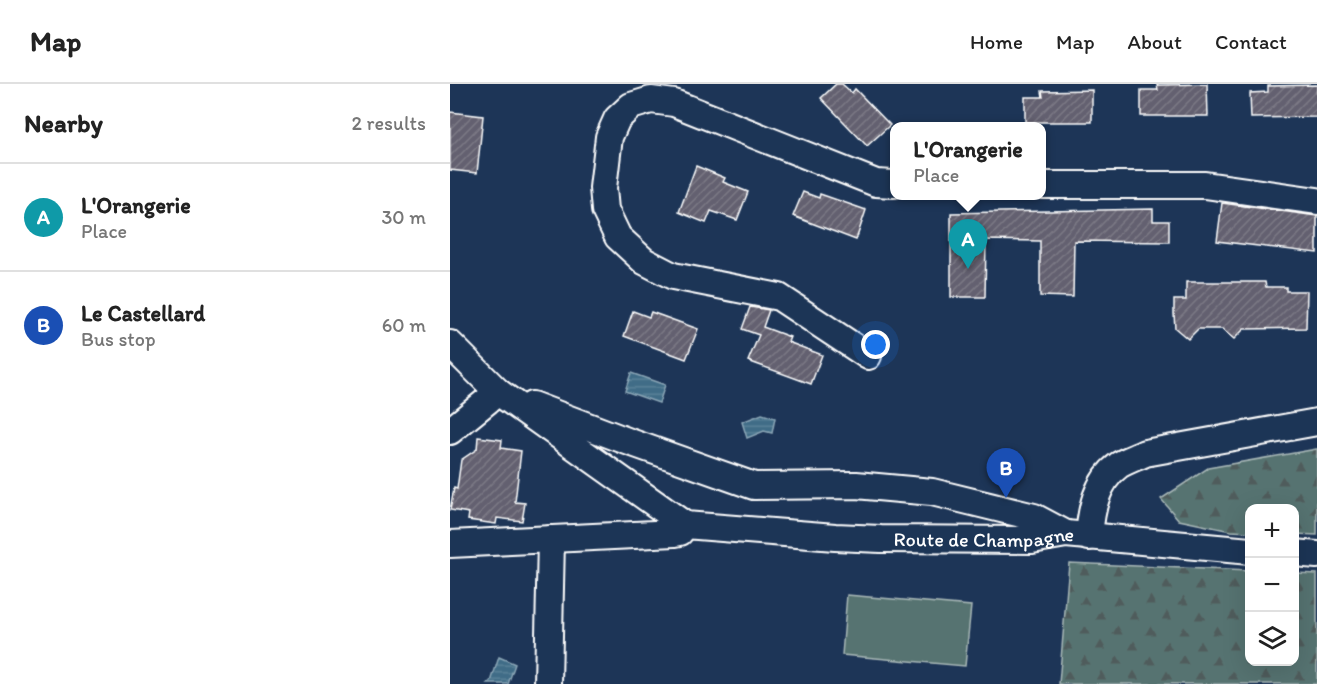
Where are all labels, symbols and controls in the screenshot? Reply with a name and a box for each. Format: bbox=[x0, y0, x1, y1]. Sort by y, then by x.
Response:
text: Map bbox=[30, 24, 81, 58]
text: Home bbox=[970, 29, 1023, 54]
text: Map bbox=[1056, 29, 1095, 54]
text: About bbox=[1128, 29, 1182, 54]
text: Contact bbox=[1215, 29, 1287, 54]
text: Nearby bbox=[24, 107, 103, 139]
text: 2 results bbox=[352, 111, 426, 135]
popup bbox=[890, 122, 1046, 200]
text: L'Orangerie bbox=[913, 136, 1023, 163]
text: Place bbox=[913, 163, 959, 187]
text: L'Orangerie bbox=[81, 192, 191, 219]
text: A bbox=[37, 205, 50, 229]
text: 30 m bbox=[381, 205, 426, 229]
text: Place bbox=[81, 219, 127, 243]
pin: A bbox=[948, 220, 988, 269]
text: Le Castellard bbox=[81, 300, 205, 327]
text: B bbox=[37, 313, 50, 337]
text: 60 m bbox=[382, 313, 426, 337]
text: Bus stop bbox=[81, 327, 156, 351]
your location bbox=[861, 330, 890, 359]
pin: B bbox=[986, 448, 1026, 498]
map controls bbox=[1245, 504, 1299, 666]
button: + bbox=[1245, 504, 1299, 558]
street label: Route de Champagne bbox=[893, 522, 1075, 552]
button: − bbox=[1245, 558, 1299, 612]
button: layers bbox=[1245, 612, 1299, 666]

